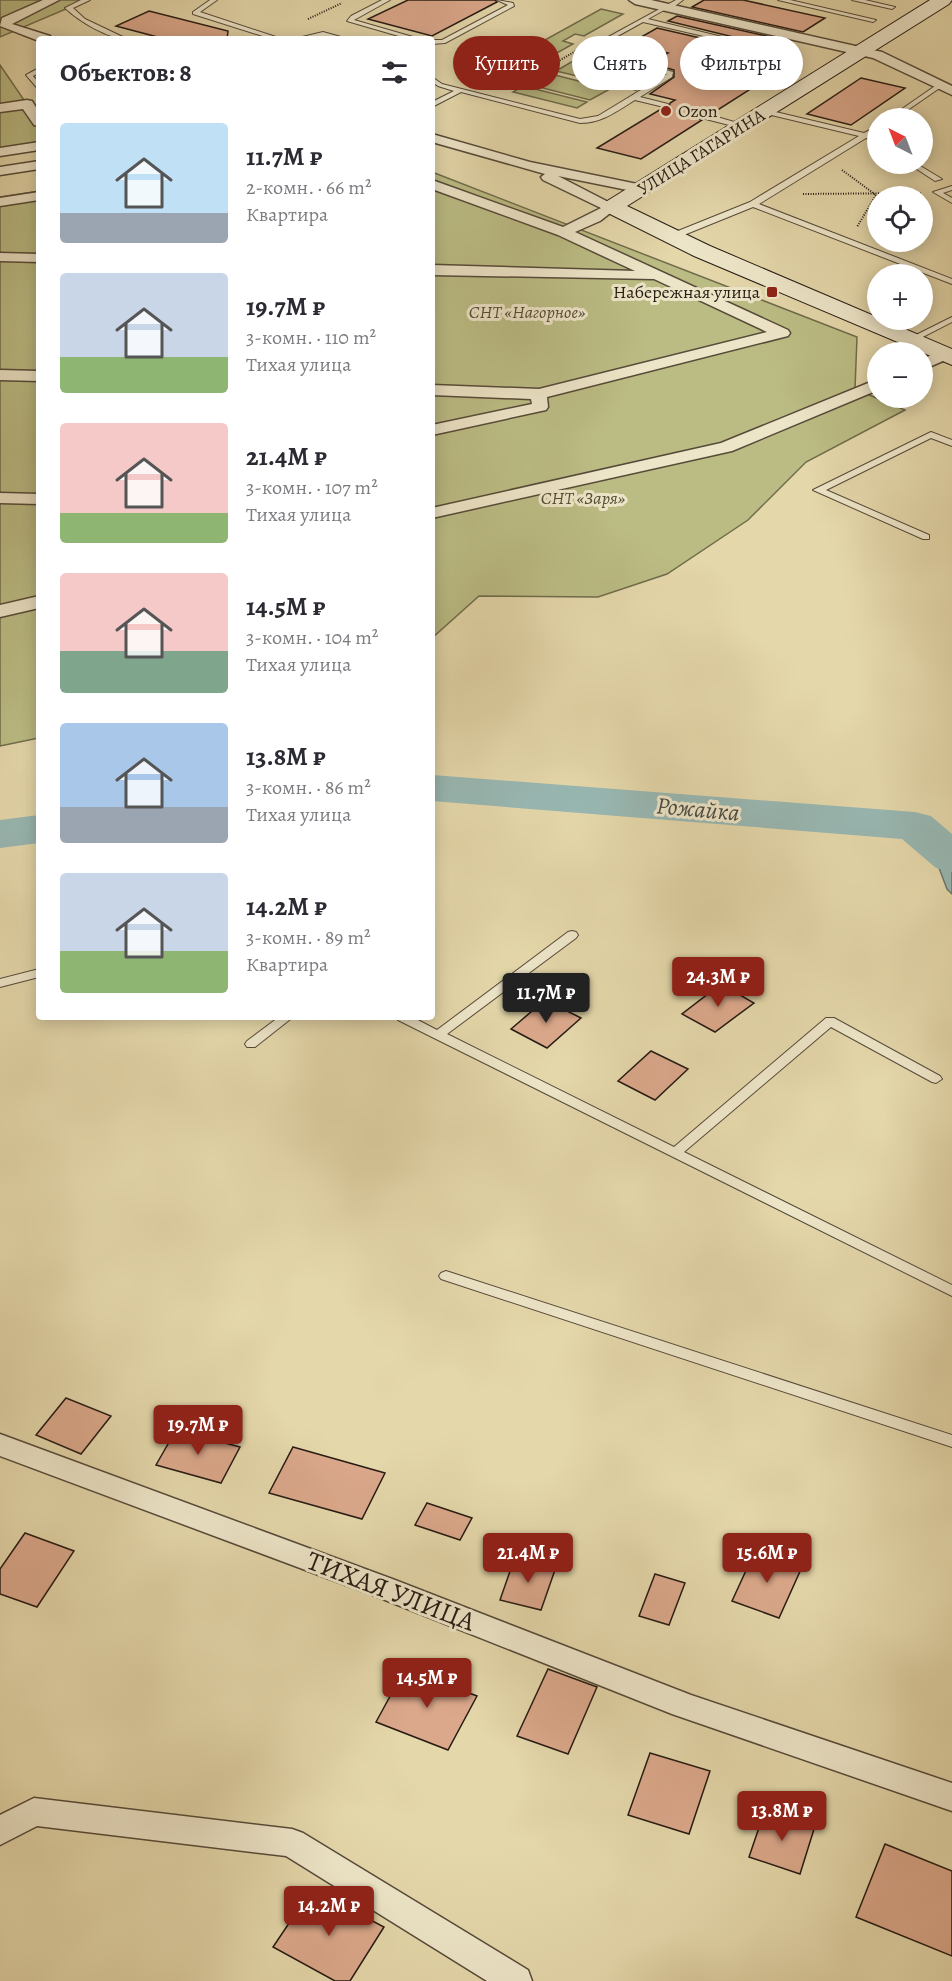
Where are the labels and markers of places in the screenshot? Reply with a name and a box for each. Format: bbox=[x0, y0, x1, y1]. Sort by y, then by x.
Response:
place label: Ozon bbox=[678, 99, 718, 123]
marker: Ozon bbox=[659, 104, 673, 118]
place label: Набережная улица bbox=[613, 280, 761, 304]
marker: Набережная улица bbox=[765, 285, 779, 299]
pin: 24.3M ₽ bbox=[663, 957, 773, 1008]
pin: 11.7M ₽ bbox=[491, 973, 601, 1024]
pin: 19.7M ₽ bbox=[143, 1405, 253, 1456]
pin: 21.4M ₽ bbox=[473, 1533, 583, 1584]
pin: 15.6M ₽ bbox=[712, 1533, 822, 1584]
pin: 14.5M ₽ bbox=[372, 1658, 482, 1709]
pin: 13.8M ₽ bbox=[727, 1791, 837, 1842]
pin: 14.2M ₽ bbox=[274, 1886, 384, 1937]

